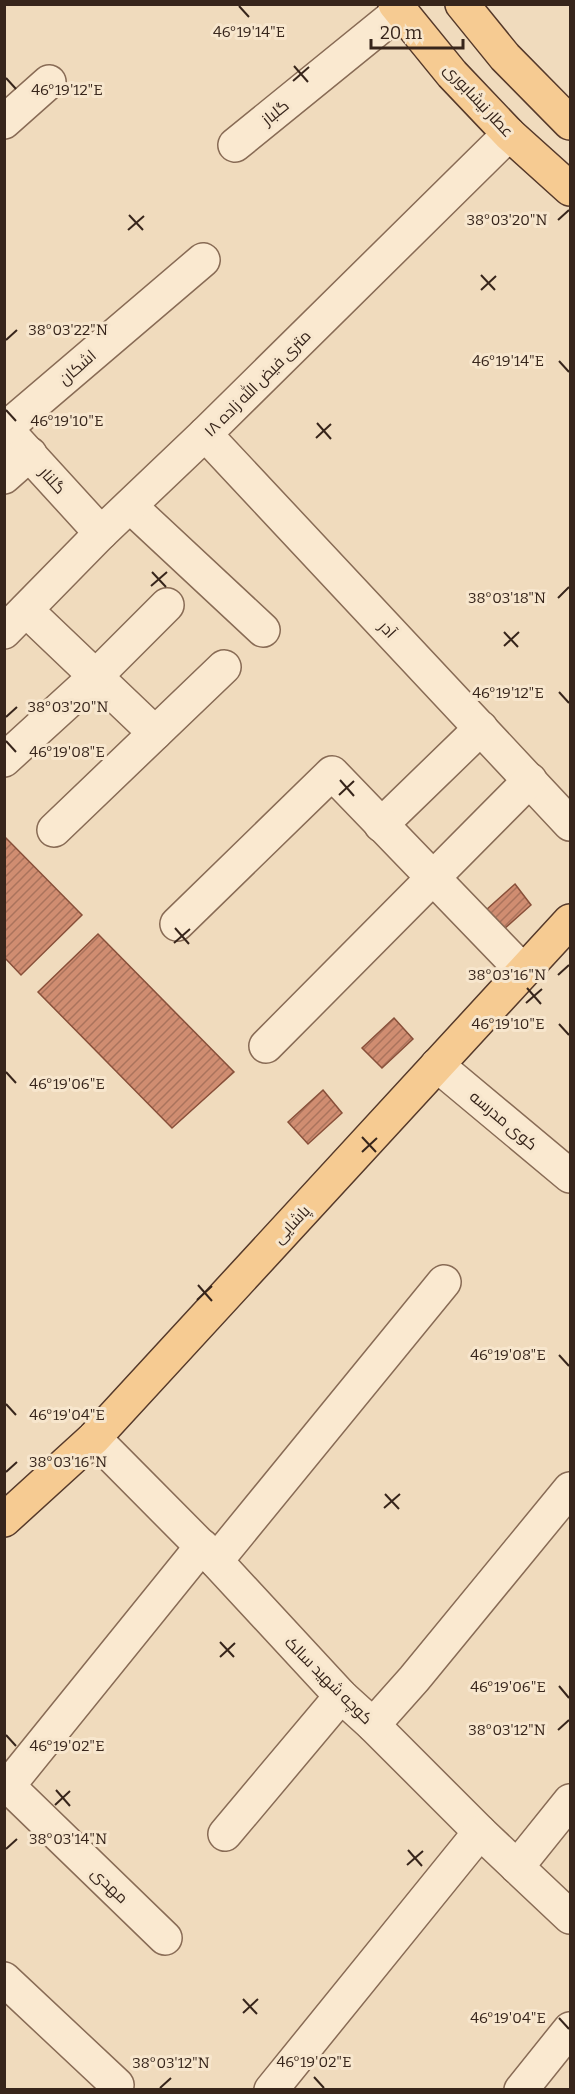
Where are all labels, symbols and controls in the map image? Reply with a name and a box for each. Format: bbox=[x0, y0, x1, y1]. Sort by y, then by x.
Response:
scale bar bbox=[371, 12, 462, 50]
text: 20 m bbox=[380, 22, 422, 44]
text: 46°19'14"E bbox=[213, 23, 285, 41]
street label: عطار نیشابوری bbox=[439, 60, 517, 142]
text: 46°19'12"E bbox=[31, 81, 103, 99]
street label: گلباز bbox=[257, 96, 293, 130]
text: 38°03'20"N bbox=[467, 211, 548, 229]
text: 38°03'22"N bbox=[28, 321, 108, 339]
street label: ۱۸ متری فیض الله زاده bbox=[200, 326, 315, 441]
street label: اشکان bbox=[55, 346, 101, 390]
text: 46°19'14"E bbox=[472, 352, 544, 370]
text: 46°19'10"E bbox=[31, 412, 103, 430]
street label: گلنار bbox=[35, 462, 70, 498]
text: 38°03'18"N bbox=[468, 589, 546, 607]
street label: آدر bbox=[374, 616, 401, 642]
text: 46°19'12"E bbox=[472, 684, 544, 702]
text: 38°03'20"N bbox=[28, 698, 109, 716]
text: 46°19'08"E bbox=[29, 743, 105, 761]
text: 38°03'16"N bbox=[468, 966, 546, 984]
text: 46°19'10"E bbox=[472, 1015, 544, 1033]
text: 46°19'06"E bbox=[29, 1075, 105, 1093]
street label: کوی مدرسه bbox=[465, 1087, 541, 1155]
street label: پاشایی bbox=[269, 1201, 316, 1249]
text: 46°19'08"E bbox=[470, 1346, 546, 1364]
text: 46°19'04"E bbox=[29, 1406, 105, 1424]
text: 38°03'16"N bbox=[29, 1453, 107, 1471]
street label: کوچه شهید سالک bbox=[279, 1633, 376, 1730]
text: 46°19'06"E bbox=[470, 1678, 546, 1696]
text: 38°03'12"N bbox=[468, 1721, 546, 1739]
text: 46°19'02"E bbox=[30, 1737, 105, 1755]
text: 38°03'14"N bbox=[29, 1830, 107, 1848]
street label: مهدی bbox=[87, 1863, 132, 1908]
text: 46°19'04"E bbox=[470, 2009, 546, 2027]
text: 46°19'02"E bbox=[277, 2053, 352, 2071]
text: 38°03'12"N bbox=[132, 2054, 210, 2072]

